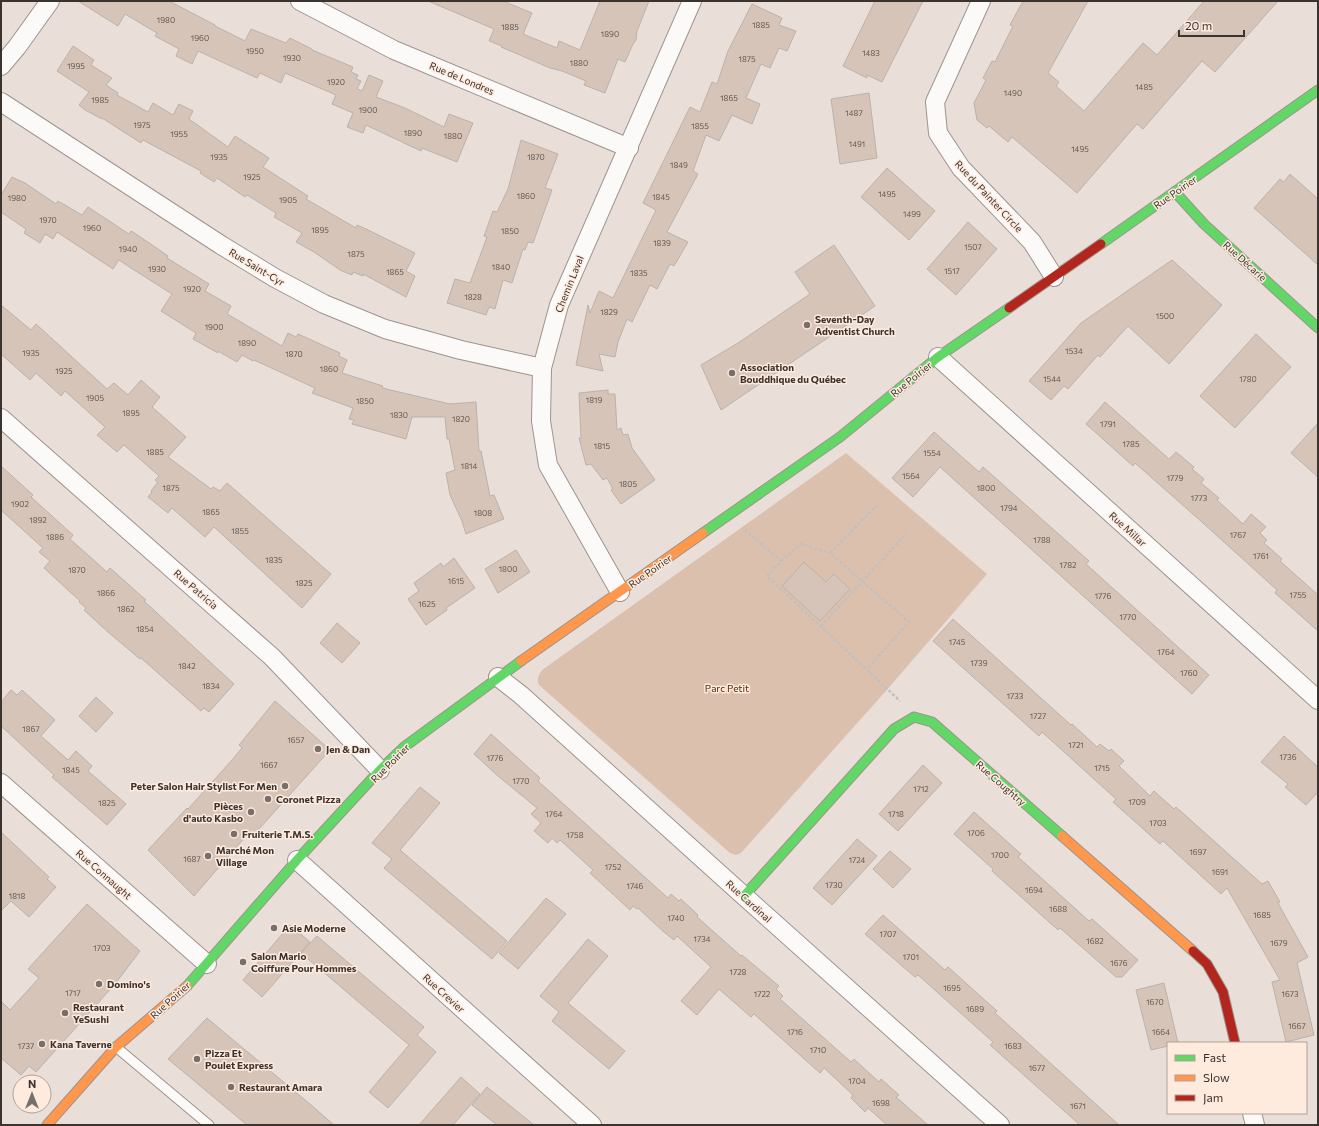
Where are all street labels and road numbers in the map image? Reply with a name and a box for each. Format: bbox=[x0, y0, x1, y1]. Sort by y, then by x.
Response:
street label: Rue de Londres bbox=[428, 59, 497, 97]
street label: Rue du Painter Circle bbox=[953, 158, 1025, 234]
street label: Rue Poirier bbox=[1151, 173, 1199, 211]
street label: Rue Décarie bbox=[1221, 238, 1269, 284]
street label: Rue Saint-Cyr bbox=[227, 246, 287, 288]
street label: Chemin Laval bbox=[552, 254, 586, 314]
street label: Rue Poirier bbox=[888, 359, 934, 399]
street label: Rue Millar bbox=[1107, 509, 1149, 549]
street label: Rue Poirier bbox=[626, 552, 674, 590]
street label: Rue Patricia bbox=[172, 567, 220, 611]
street label: Rue Poirier bbox=[368, 741, 412, 785]
street label: Rue Coughtry bbox=[974, 758, 1028, 808]
street label: Rue Connaught bbox=[74, 847, 134, 901]
street label: Rue Cardinal bbox=[724, 877, 774, 925]
street label: Rue Crevier bbox=[421, 971, 467, 1015]
street label: Rue Poirier bbox=[147, 979, 193, 1021]

